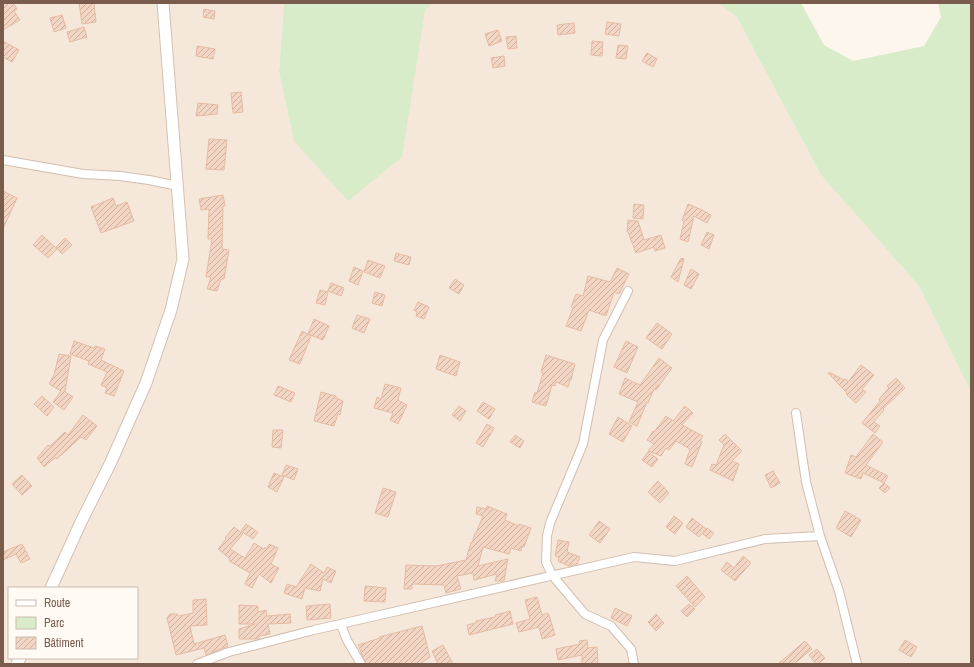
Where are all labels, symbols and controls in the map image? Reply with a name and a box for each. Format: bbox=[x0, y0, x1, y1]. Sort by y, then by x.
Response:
legend bbox=[8, 587, 138, 659]
text: Route bbox=[44, 595, 70, 611]
text: Parc bbox=[44, 615, 64, 631]
text: Bâtiment bbox=[44, 635, 84, 651]

